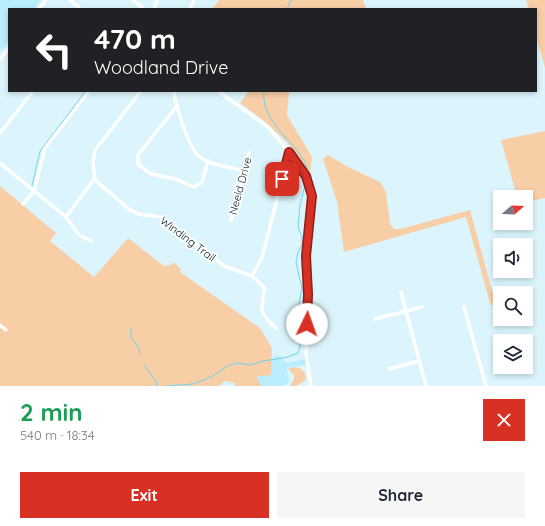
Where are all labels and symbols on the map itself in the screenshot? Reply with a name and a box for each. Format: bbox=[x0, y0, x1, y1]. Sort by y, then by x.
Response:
street label: Neeld Drive bbox=[226, 156, 254, 216]
pin bbox=[265, 162, 299, 196]
north arrow bbox=[493, 190, 533, 230]
street label: Winding Trail bbox=[157, 213, 219, 265]
position arrow bbox=[286, 303, 328, 345]

